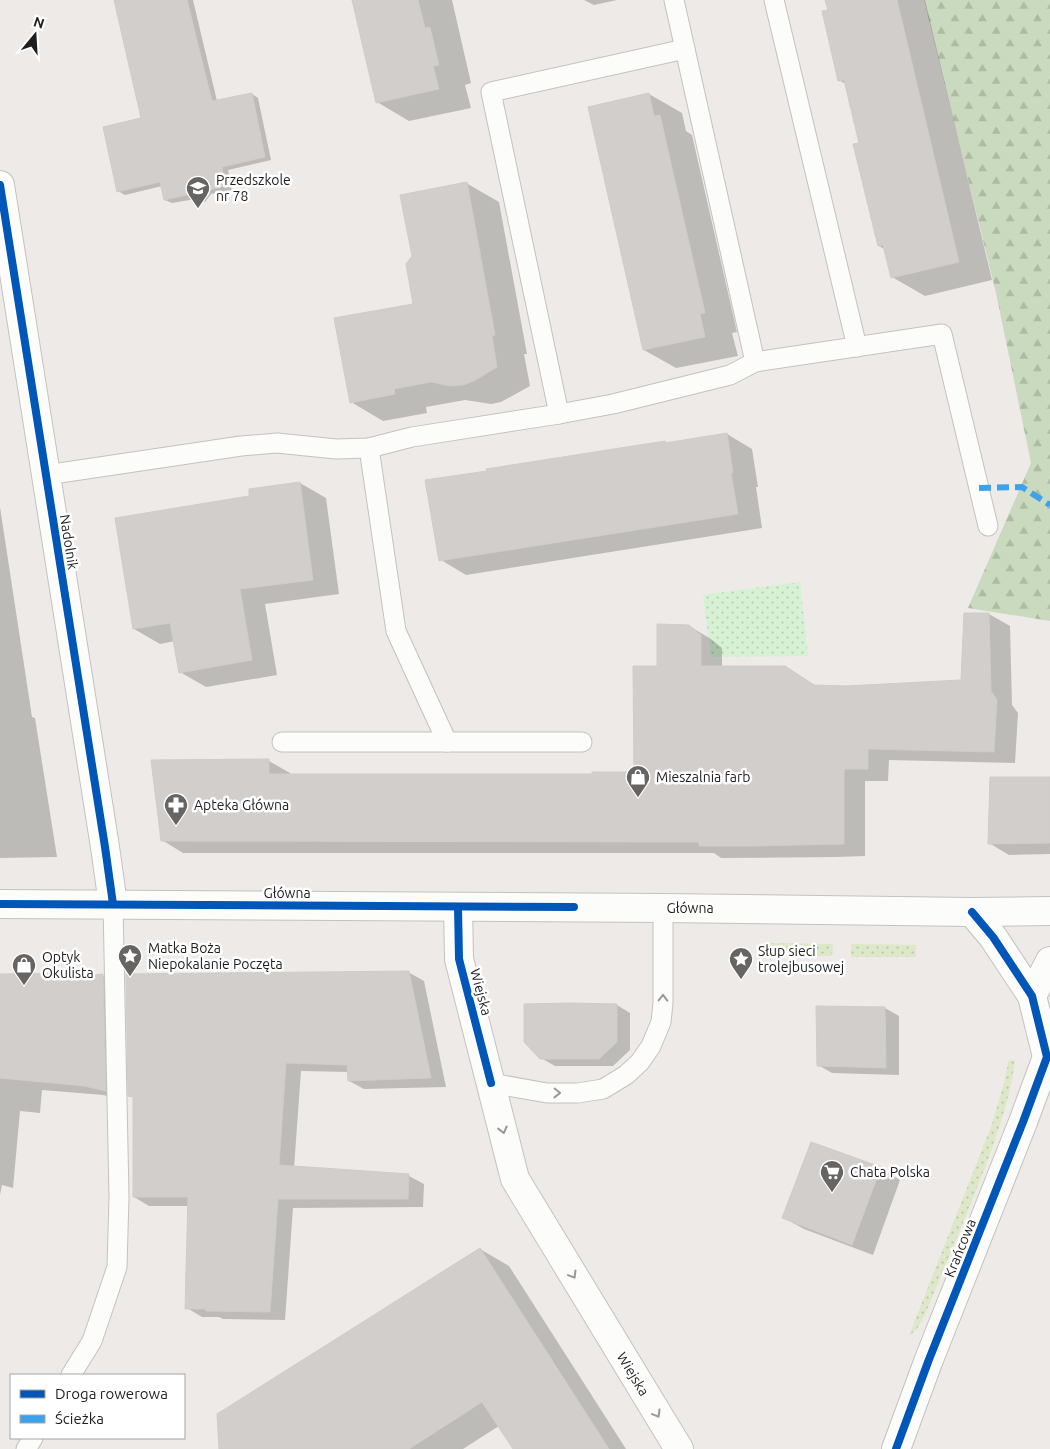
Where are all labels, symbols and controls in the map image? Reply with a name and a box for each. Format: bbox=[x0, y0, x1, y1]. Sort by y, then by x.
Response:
north arrow bbox=[10, 10, 60, 60]
text: N bbox=[32, 13, 46, 32]
place label: Przedszkole nr 78 bbox=[216, 172, 291, 204]
school or university icon: Przedszkole nr 78 bbox=[185, 175, 211, 209]
street label: Nadolnik bbox=[57, 513, 81, 571]
shop icon: Mieszalnia farb bbox=[625, 764, 651, 798]
place label: Mieszalnia farb bbox=[656, 769, 750, 785]
pharmacy icon: Apteka Główna bbox=[163, 792, 189, 826]
place label: Apteka Główna bbox=[194, 797, 289, 813]
street label: Główna bbox=[263, 885, 311, 901]
street label: Główna bbox=[666, 900, 714, 916]
place label: Matka Boża Niepokalanie Poczęta bbox=[148, 940, 283, 972]
place icon: Matka Boża Niepokalanie Poczęta bbox=[117, 943, 143, 977]
place label: Słup sieci trolejbusowej bbox=[758, 943, 844, 975]
place icon: Słup sieci trolejbusowej bbox=[728, 946, 754, 980]
place label: Optyk Okulista bbox=[42, 949, 94, 981]
shop icon: Optyk Okulista bbox=[11, 952, 37, 986]
street label: Wiejska bbox=[467, 967, 495, 1017]
one-way arrow bbox=[658, 994, 668, 1002]
one-way arrow bbox=[553, 1088, 561, 1098]
one-way arrow bbox=[497, 1126, 508, 1134]
supermarket icon: Chata Polska bbox=[819, 1159, 845, 1193]
place label: Chata Polska bbox=[850, 1164, 930, 1180]
street label: Krańcowa bbox=[941, 1216, 979, 1280]
one-way arrow bbox=[567, 1269, 577, 1278]
street label: Wiejska bbox=[614, 1349, 652, 1399]
legend bbox=[10, 1374, 185, 1439]
text: Droga rowerowa bbox=[55, 1385, 168, 1402]
one-way arrow bbox=[651, 1408, 661, 1417]
text: Ścieżka bbox=[55, 1410, 104, 1427]

